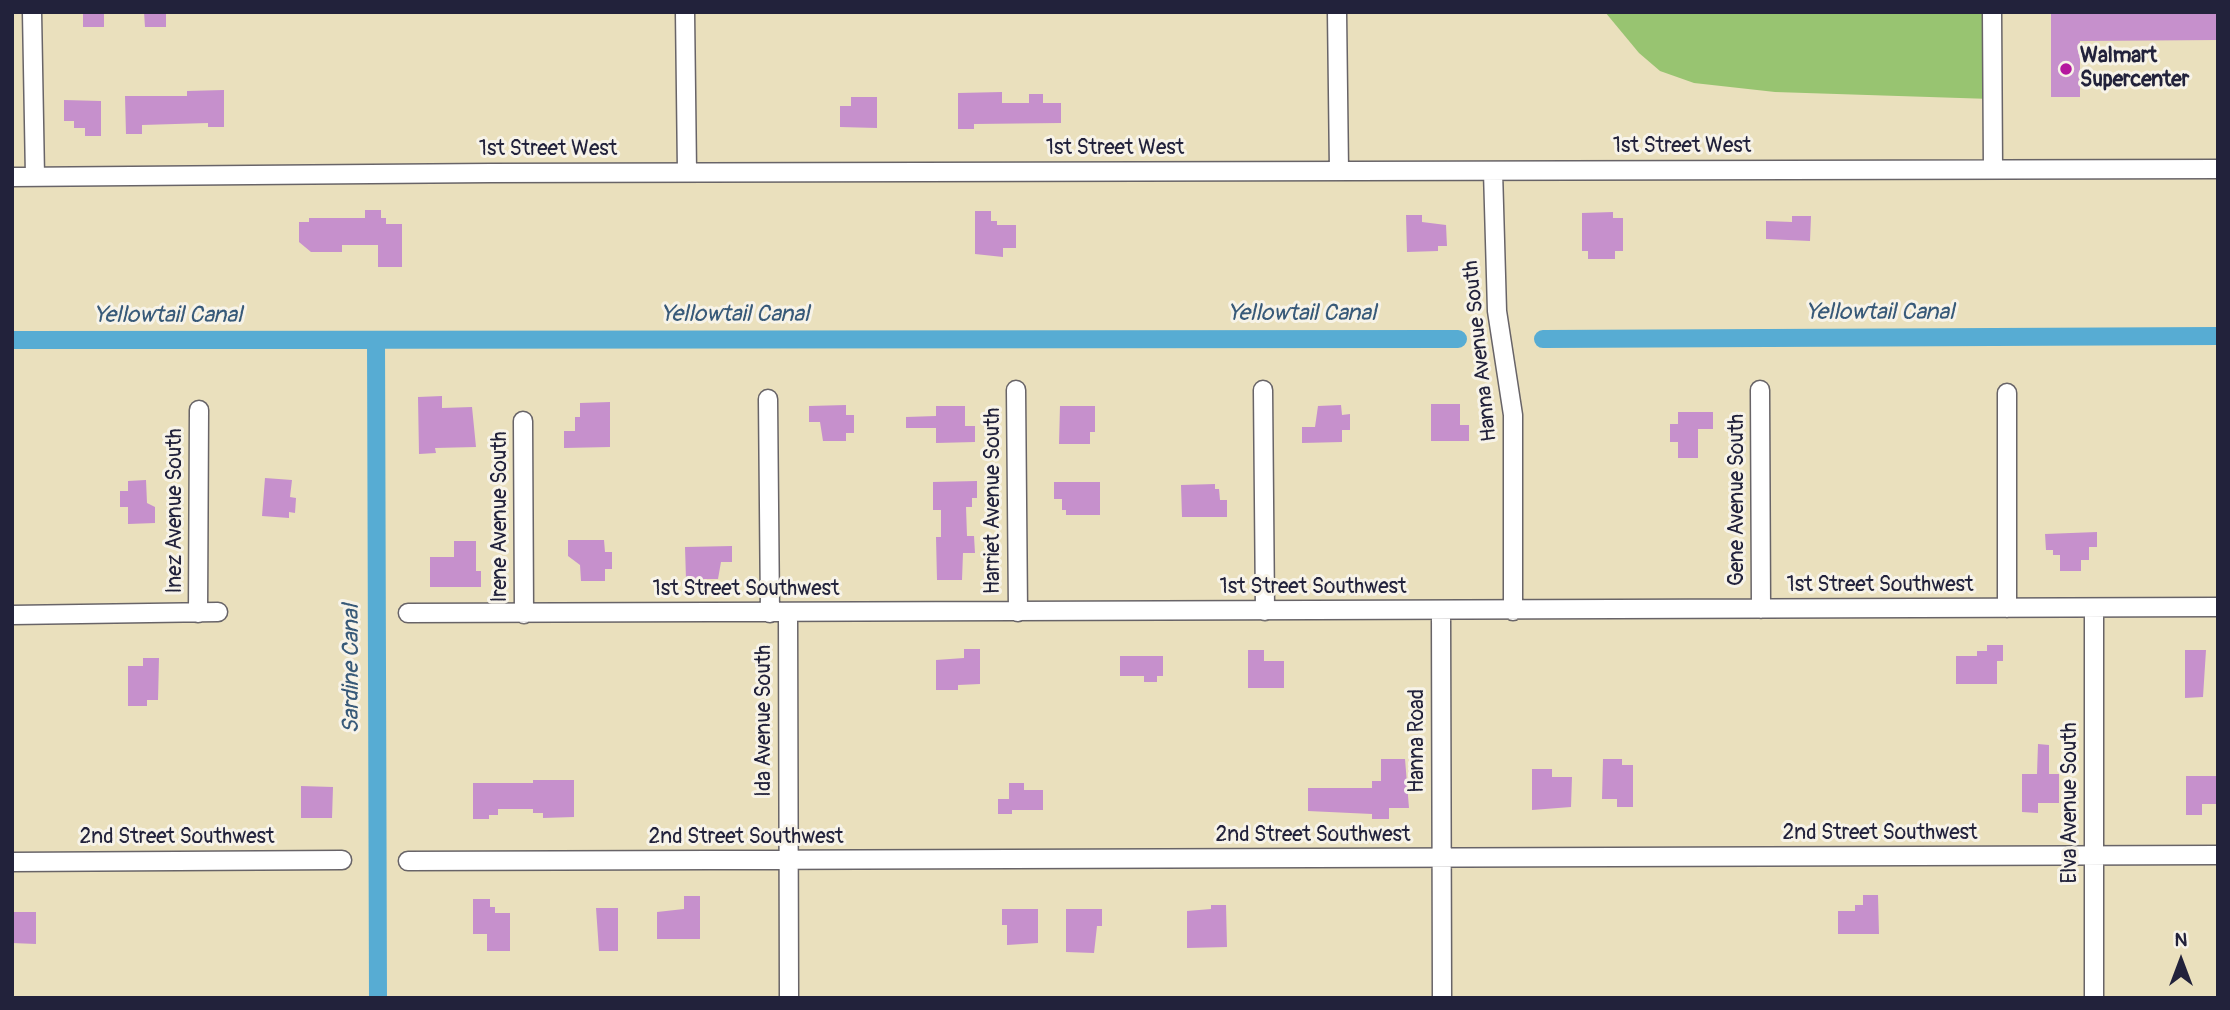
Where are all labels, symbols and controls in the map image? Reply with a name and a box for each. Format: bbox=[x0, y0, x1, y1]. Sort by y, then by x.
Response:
place label: Walmart Supercenter bbox=[2080, 44, 2189, 94]
marker: Walmart Supercenter bbox=[2058, 61, 2074, 77]
street label: 1st Street West bbox=[1613, 134, 1751, 160]
street label: 1st Street West bbox=[1046, 136, 1184, 162]
street label: 1st Street West bbox=[479, 137, 617, 163]
street label: Hanna Avenue South bbox=[1459, 259, 1503, 443]
water label: Yellowtail Canal bbox=[1806, 299, 1954, 327]
water label: Yellowtail Canal bbox=[1228, 300, 1376, 328]
water label: Yellowtail Canal bbox=[661, 301, 809, 329]
water label: Yellowtail Canal bbox=[94, 302, 242, 330]
street label: Harriet Avenue South bbox=[981, 408, 1007, 594]
street label: Gene Avenue South bbox=[1725, 414, 1751, 586]
street label: Inez Avenue South bbox=[163, 428, 189, 594]
street label: Irene Avenue South bbox=[488, 431, 514, 603]
street label: 1st Street Southwest bbox=[1787, 573, 1973, 599]
street label: 1st Street Southwest bbox=[1220, 575, 1406, 601]
street label: 1st Street Southwest bbox=[653, 577, 839, 603]
water label: Sardine Canal bbox=[338, 604, 366, 734]
street label: Ida Avenue South bbox=[752, 645, 778, 797]
street label: Hanna Road bbox=[1405, 689, 1431, 793]
street label: Elva Avenue South bbox=[2058, 722, 2084, 884]
street label: 2nd Street Southwest bbox=[1783, 821, 1977, 847]
street label: 2nd Street Southwest bbox=[1216, 823, 1410, 849]
street label: 2nd Street Southwest bbox=[80, 825, 274, 851]
street label: 2nd Street Southwest bbox=[649, 825, 843, 851]
north arrow bbox=[2146, 926, 2216, 996]
text: N bbox=[2175, 928, 2187, 952]

